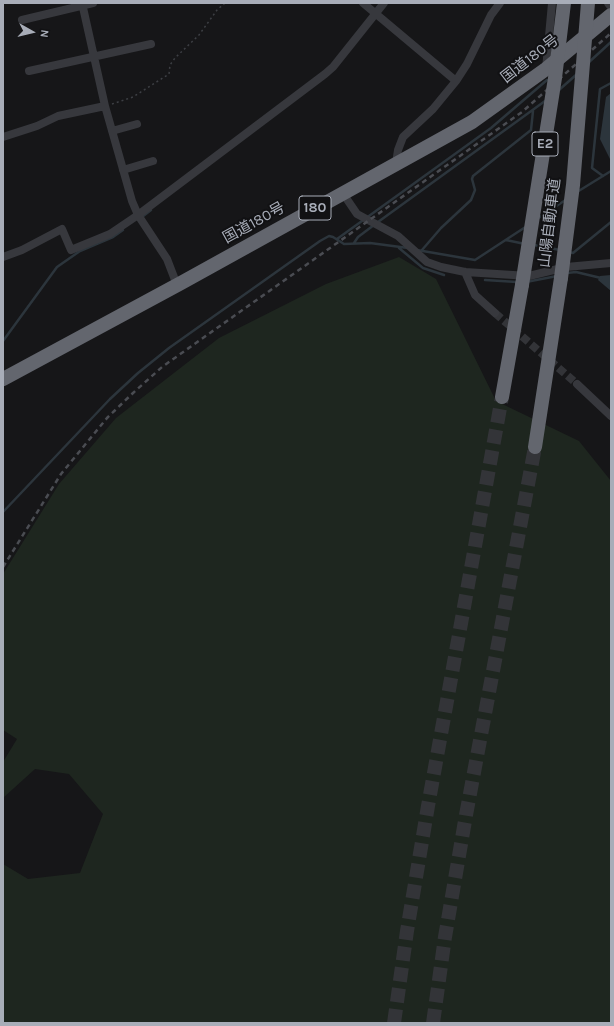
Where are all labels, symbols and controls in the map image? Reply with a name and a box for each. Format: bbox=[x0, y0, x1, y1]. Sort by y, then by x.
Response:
north arrow bbox=[12, 12, 52, 52]
text: N bbox=[37, 29, 51, 39]
street label: 国道180号 bbox=[498, 31, 562, 87]
road number: E2 bbox=[532, 132, 558, 156]
street label: 山陽自動車道 bbox=[536, 177, 564, 269]
road number: 180 bbox=[299, 196, 331, 220]
street label: 国道180号 bbox=[220, 199, 288, 247]

